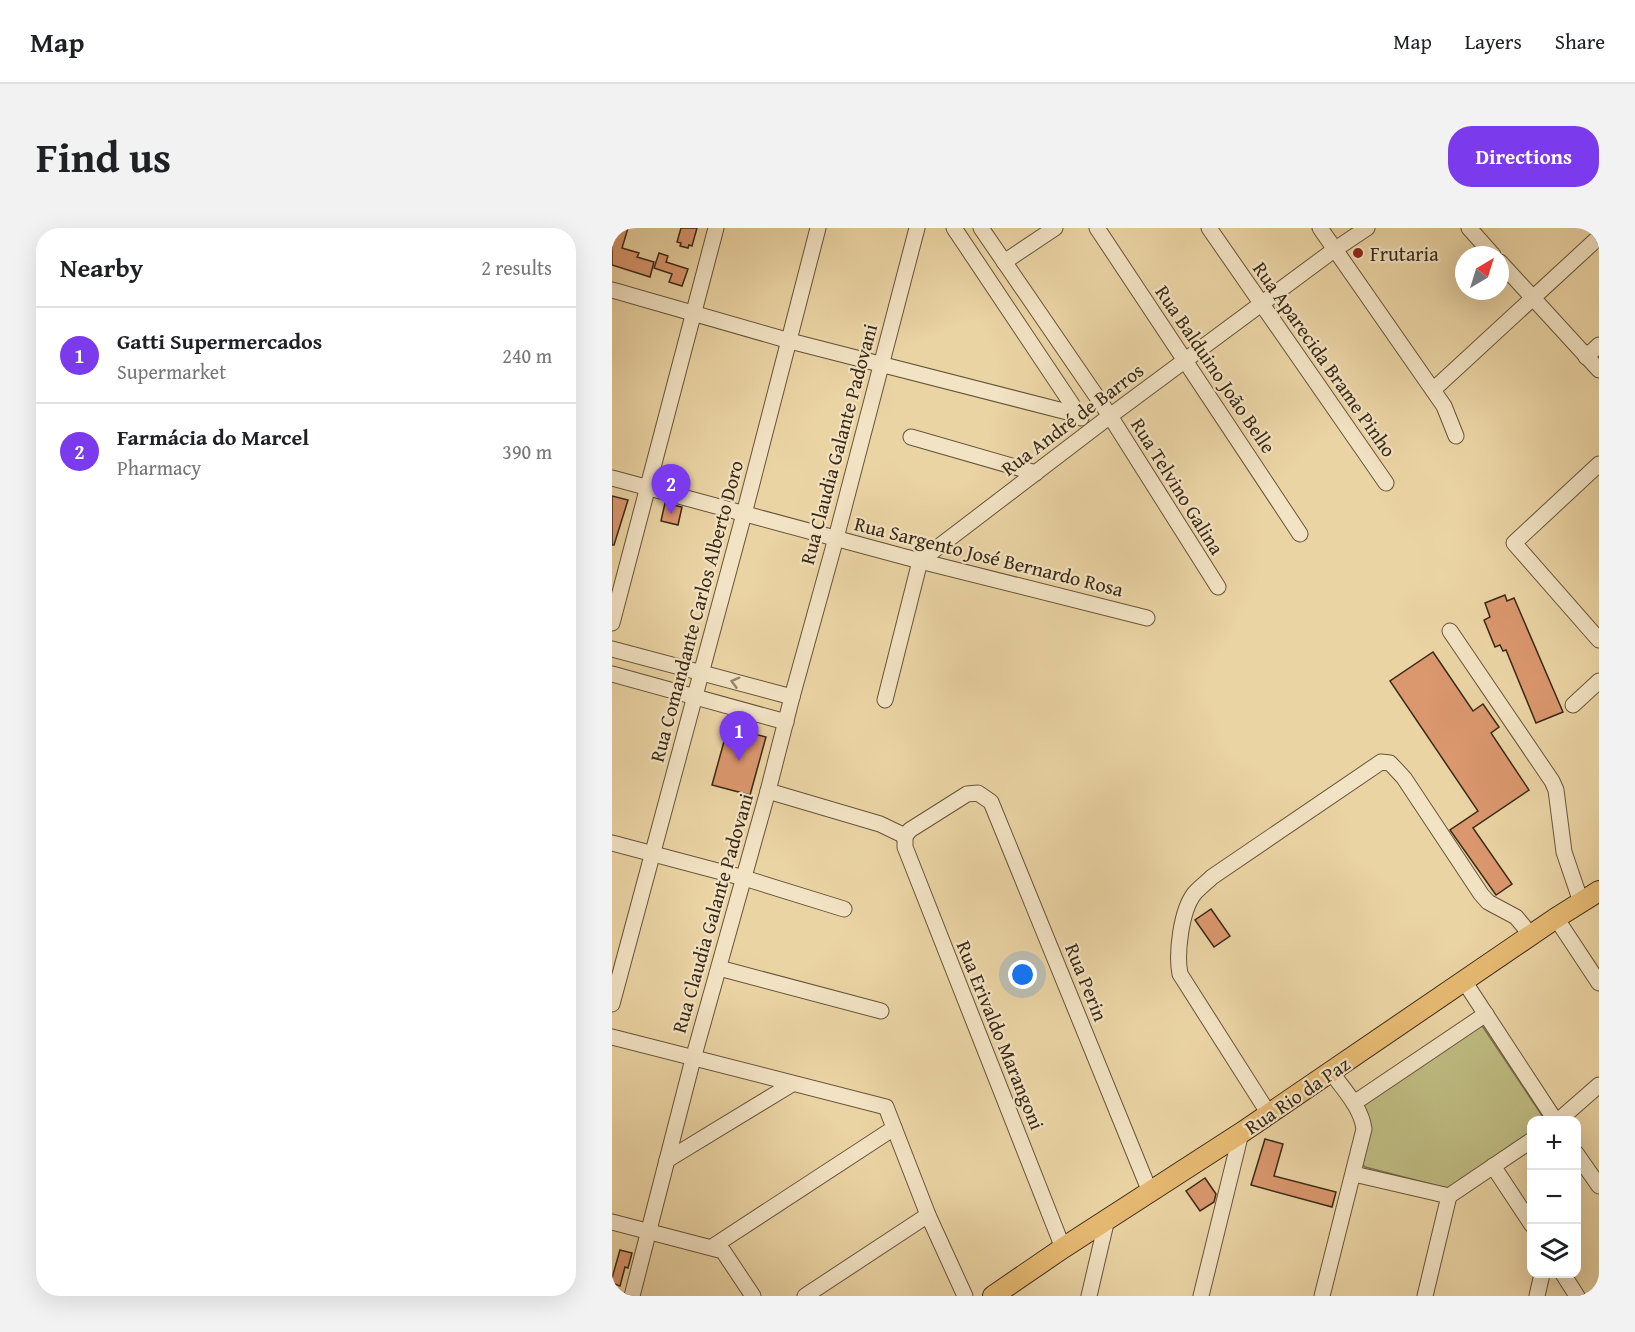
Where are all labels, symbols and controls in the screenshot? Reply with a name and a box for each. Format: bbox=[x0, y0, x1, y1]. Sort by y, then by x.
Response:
text: Map bbox=[30, 21, 84, 62]
text: Map bbox=[1393, 26, 1432, 57]
text: Layers bbox=[1465, 26, 1522, 57]
text: Share bbox=[1555, 26, 1605, 57]
text: Find us bbox=[36, 126, 171, 187]
button: Directions bbox=[1448, 126, 1599, 187]
place label: Frutaria bbox=[1370, 239, 1439, 268]
marker: Frutaria bbox=[1351, 246, 1365, 260]
north arrow bbox=[1455, 246, 1509, 300]
text: Nearby bbox=[60, 248, 143, 287]
text: 2 results bbox=[481, 253, 552, 282]
street label: Rua Aparecida Brame Pinho bbox=[1246, 255, 1404, 463]
street label: Rua Balduino João Belle bbox=[1149, 279, 1283, 459]
street label: Rua Claudia Galante Padovani bbox=[792, 320, 884, 568]
text: Gatti Supermercados bbox=[117, 325, 322, 357]
text: 1 bbox=[74, 341, 85, 370]
text: 240 m bbox=[502, 341, 552, 370]
street label: Rua André de Barros bbox=[995, 356, 1149, 482]
text: Supermarket bbox=[117, 357, 226, 386]
street label: Rua Telvino Galina bbox=[1124, 412, 1232, 560]
text: Farmácia do Marcel bbox=[117, 421, 309, 453]
text: 2 bbox=[74, 437, 85, 466]
text: 390 m bbox=[502, 437, 552, 466]
text: Pharmacy bbox=[117, 453, 201, 482]
street label: Rua Comandante Carlos Alberto Doro bbox=[642, 457, 750, 765]
pin: 2 bbox=[652, 464, 690, 514]
street label: Rua Sargento José Bernardo Rosa bbox=[851, 509, 1127, 604]
one-way arrow bbox=[730, 676, 740, 689]
pin: 1 bbox=[720, 712, 758, 761]
street label: Rua Claudia Galante Padovani bbox=[664, 789, 760, 1036]
street label: Rua Erivaldo Marangoni bbox=[950, 936, 1052, 1134]
street label: Rua Perin bbox=[1058, 939, 1116, 1025]
your location bbox=[1008, 960, 1037, 989]
street label: Rua Rio da Paz bbox=[1239, 1049, 1356, 1141]
map controls bbox=[1527, 1116, 1581, 1278]
button: + bbox=[1527, 1116, 1581, 1170]
button: − bbox=[1527, 1170, 1581, 1224]
button: layers bbox=[1527, 1224, 1581, 1278]

